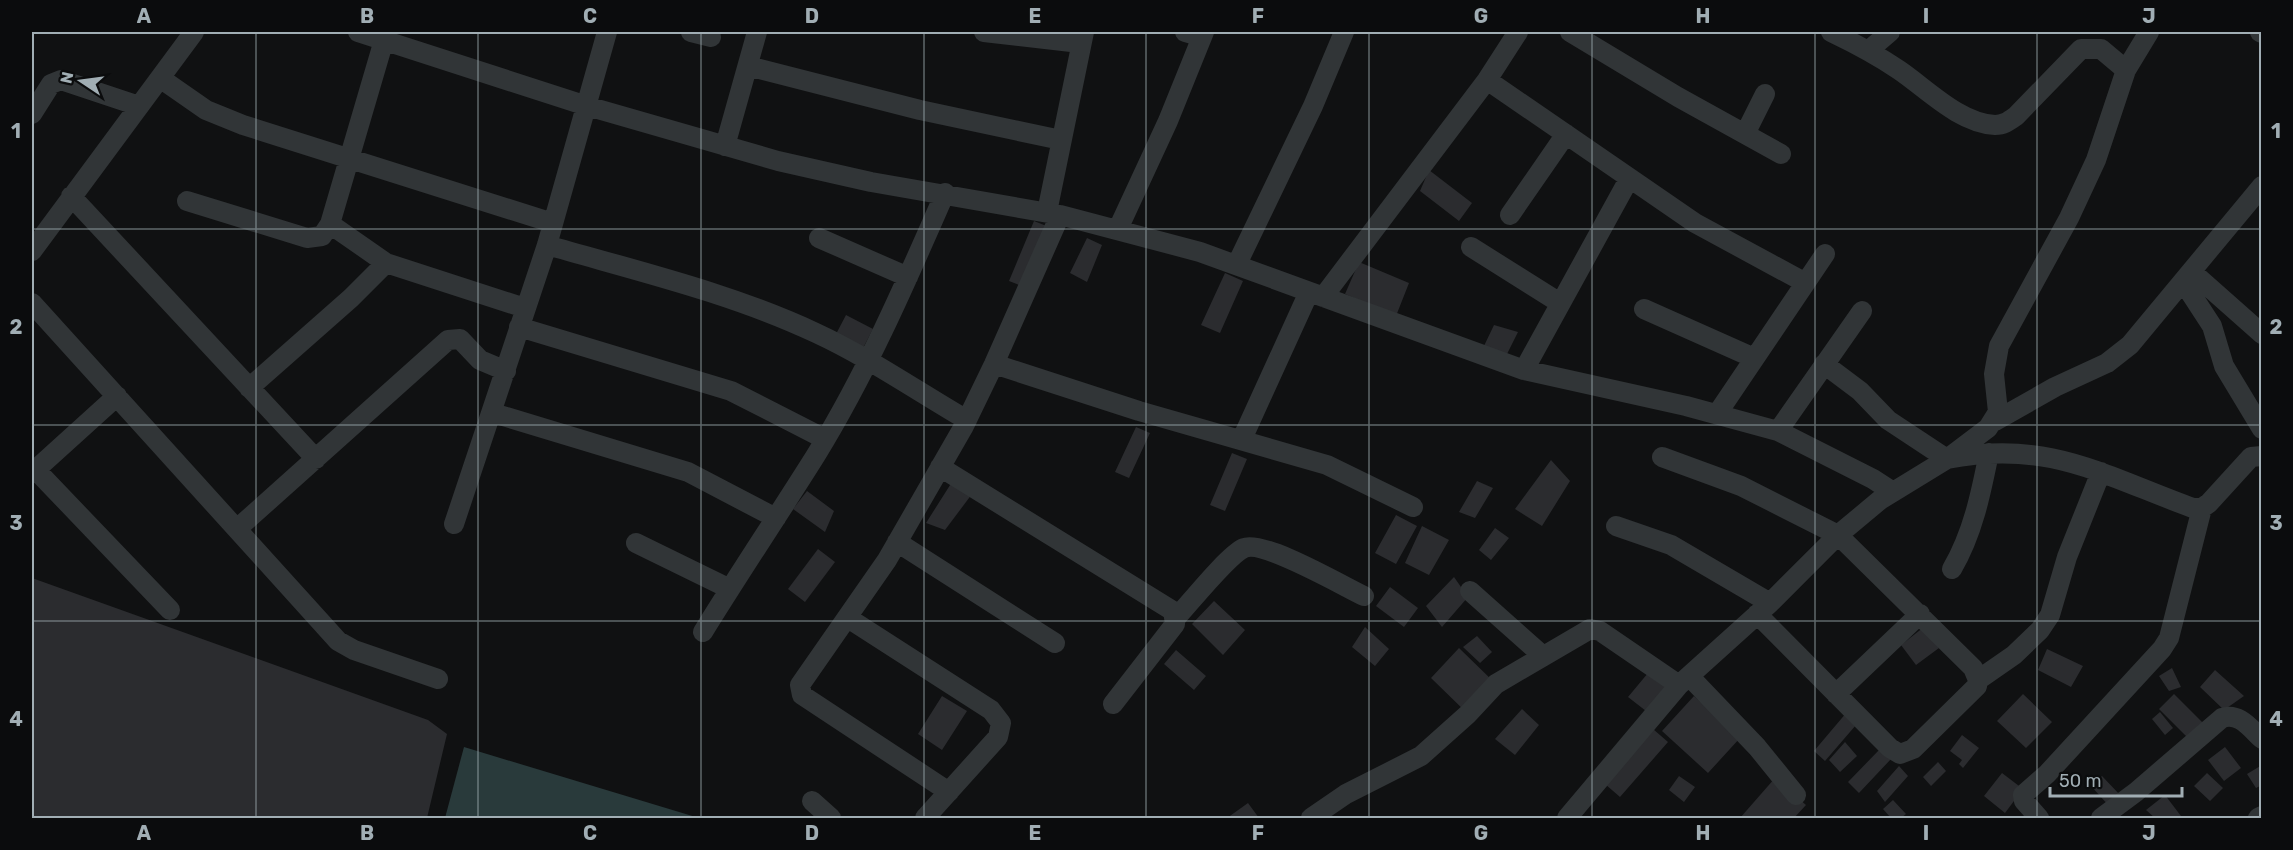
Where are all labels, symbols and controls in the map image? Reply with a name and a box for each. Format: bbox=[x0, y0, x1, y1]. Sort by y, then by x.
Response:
text: A bbox=[137, 4, 152, 28]
text: B bbox=[360, 4, 374, 28]
text: C bbox=[583, 4, 597, 28]
text: D bbox=[805, 4, 819, 28]
text: E bbox=[1029, 4, 1041, 28]
text: F bbox=[1252, 4, 1264, 28]
text: G bbox=[1474, 4, 1488, 28]
text: H bbox=[1696, 4, 1710, 28]
text: I bbox=[1923, 4, 1929, 28]
text: J bbox=[2142, 4, 2156, 28]
north arrow bbox=[51, 51, 111, 111]
text: N bbox=[56, 70, 77, 85]
text: 1 bbox=[11, 119, 21, 143]
text: 1 bbox=[2271, 119, 2281, 143]
text: 2 bbox=[10, 315, 23, 339]
text: 2 bbox=[2270, 315, 2283, 339]
text: 3 bbox=[9, 511, 23, 535]
text: 3 bbox=[2269, 511, 2283, 535]
text: 4 bbox=[9, 707, 23, 731]
text: 4 bbox=[2269, 707, 2283, 731]
scale bar bbox=[2050, 760, 2182, 798]
text: 50 m bbox=[2059, 770, 2102, 792]
text: A bbox=[137, 821, 152, 845]
text: B bbox=[360, 821, 374, 845]
text: C bbox=[583, 821, 597, 845]
text: D bbox=[805, 821, 819, 845]
text: E bbox=[1029, 821, 1041, 845]
text: F bbox=[1252, 821, 1264, 845]
text: G bbox=[1474, 821, 1488, 845]
text: H bbox=[1696, 821, 1710, 845]
text: I bbox=[1923, 821, 1929, 845]
text: J bbox=[2142, 821, 2156, 845]

